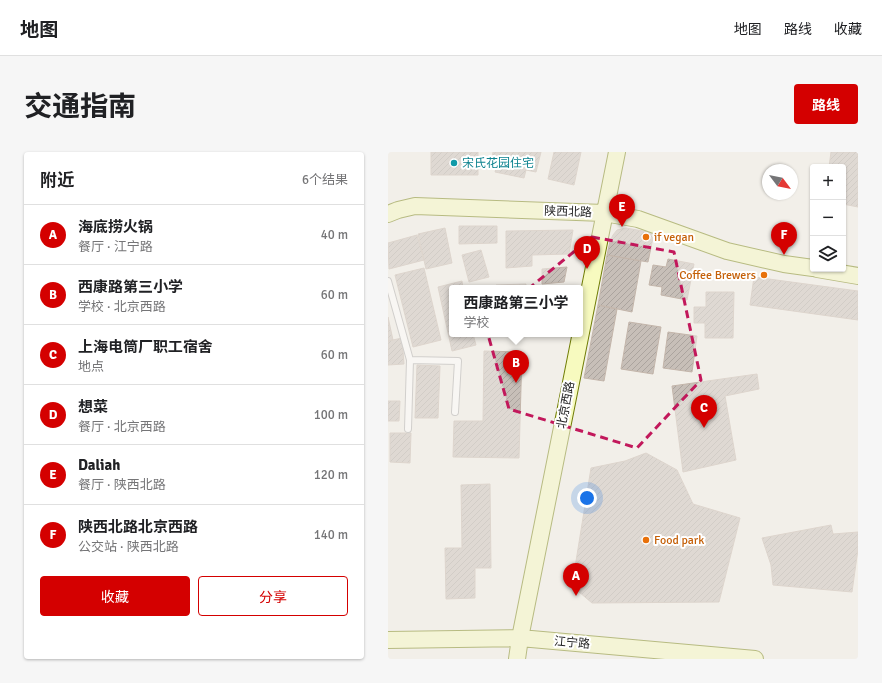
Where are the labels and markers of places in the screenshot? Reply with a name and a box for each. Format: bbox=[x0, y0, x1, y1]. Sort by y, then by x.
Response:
place label: 宋氏花园住宅 bbox=[462, 156, 534, 171]
marker: 宋氏花园住宅 bbox=[449, 158, 459, 168]
pin: E bbox=[609, 194, 635, 227]
pin: F bbox=[771, 222, 797, 255]
place label: if vegan bbox=[654, 230, 694, 245]
marker: if vegan bbox=[641, 232, 651, 242]
pin: D bbox=[574, 236, 600, 269]
place label: Coffee Brewers bbox=[679, 268, 756, 283]
marker: Coffee Brewers bbox=[759, 270, 769, 280]
pin: B bbox=[503, 350, 529, 383]
pin: C bbox=[691, 395, 717, 428]
place label: Food park bbox=[654, 533, 704, 548]
marker: Food park bbox=[641, 535, 651, 545]
pin: A bbox=[563, 563, 589, 596]

